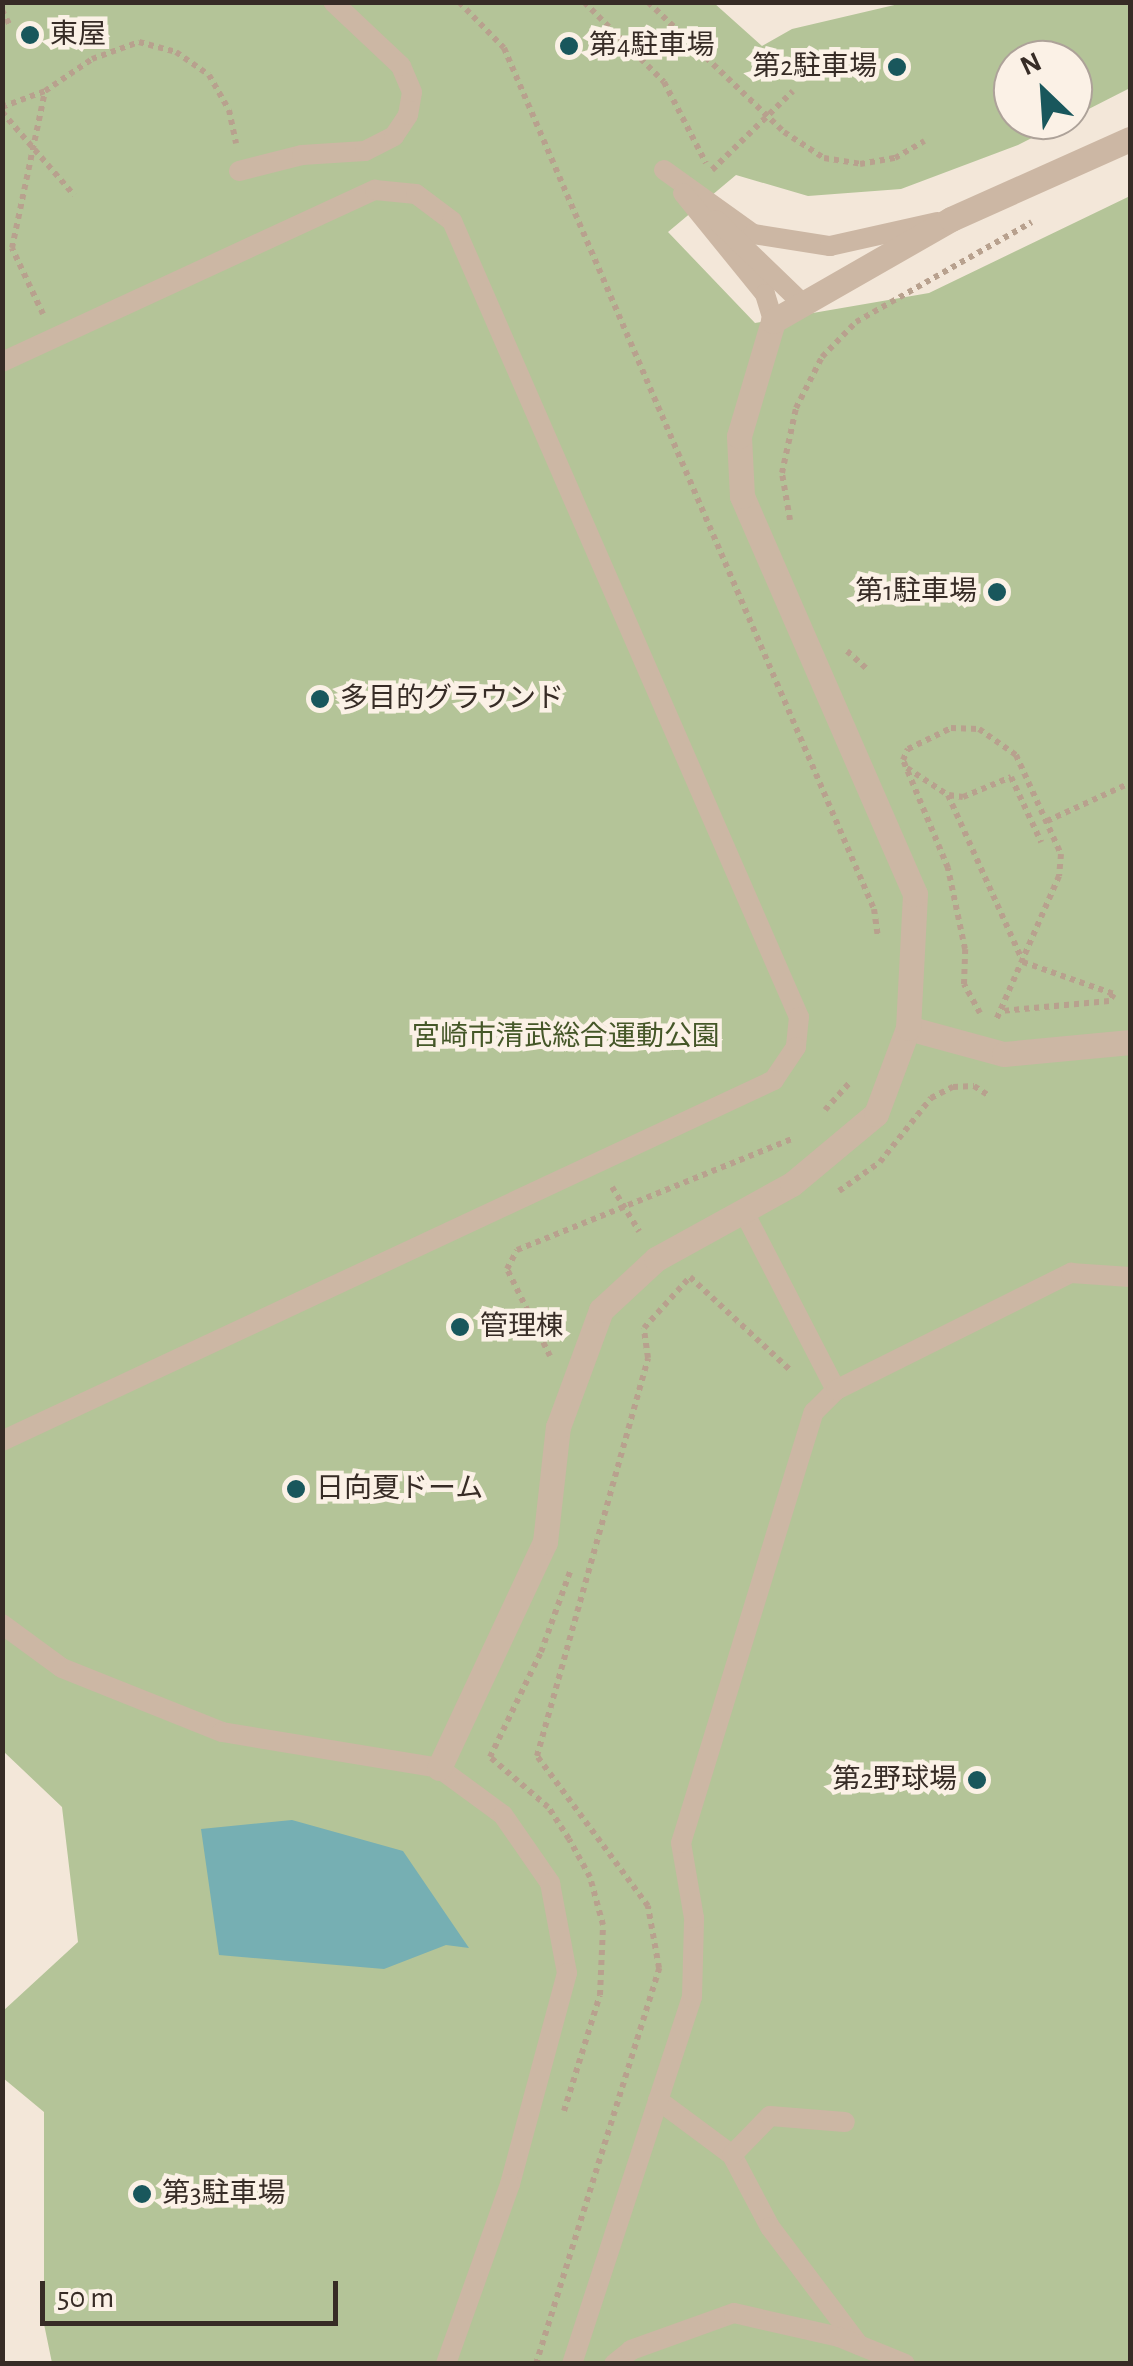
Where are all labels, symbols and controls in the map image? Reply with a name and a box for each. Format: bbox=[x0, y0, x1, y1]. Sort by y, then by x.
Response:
place label: 東屋 bbox=[50, 18, 106, 52]
marker: 東屋 bbox=[19, 24, 41, 46]
place label: 第4駐車場 bbox=[589, 29, 714, 63]
marker: 第4駐車場 bbox=[558, 35, 580, 57]
north arrow bbox=[993, 40, 1093, 140]
text: N bbox=[1016, 48, 1046, 81]
place label: 第2駐車場 bbox=[752, 50, 877, 84]
marker: 第2駐車場 bbox=[886, 56, 908, 78]
place label: 第1駐車場 bbox=[855, 575, 977, 609]
marker: 第1駐車場 bbox=[986, 581, 1008, 603]
place label: 多目的グラウンド bbox=[340, 682, 564, 716]
marker: 多目的グラウンド bbox=[309, 688, 331, 710]
park label: 宮崎市清武総合運動公園 bbox=[412, 1020, 720, 1054]
place label: 管理棟 bbox=[480, 1310, 564, 1344]
marker: 管理棟 bbox=[449, 1316, 471, 1338]
place label: 日向夏ドーム bbox=[316, 1472, 484, 1506]
marker: 日向夏ドーム bbox=[285, 1478, 307, 1500]
place label: 第2野球場 bbox=[832, 1763, 957, 1797]
marker: 第2野球場 bbox=[966, 1769, 988, 1791]
place label: 第3駐車場 bbox=[162, 2177, 286, 2211]
marker: 第3駐車場 bbox=[131, 2183, 153, 2205]
scale bar bbox=[45, 2261, 342, 2323]
text: 50 m bbox=[57, 2283, 114, 2313]

